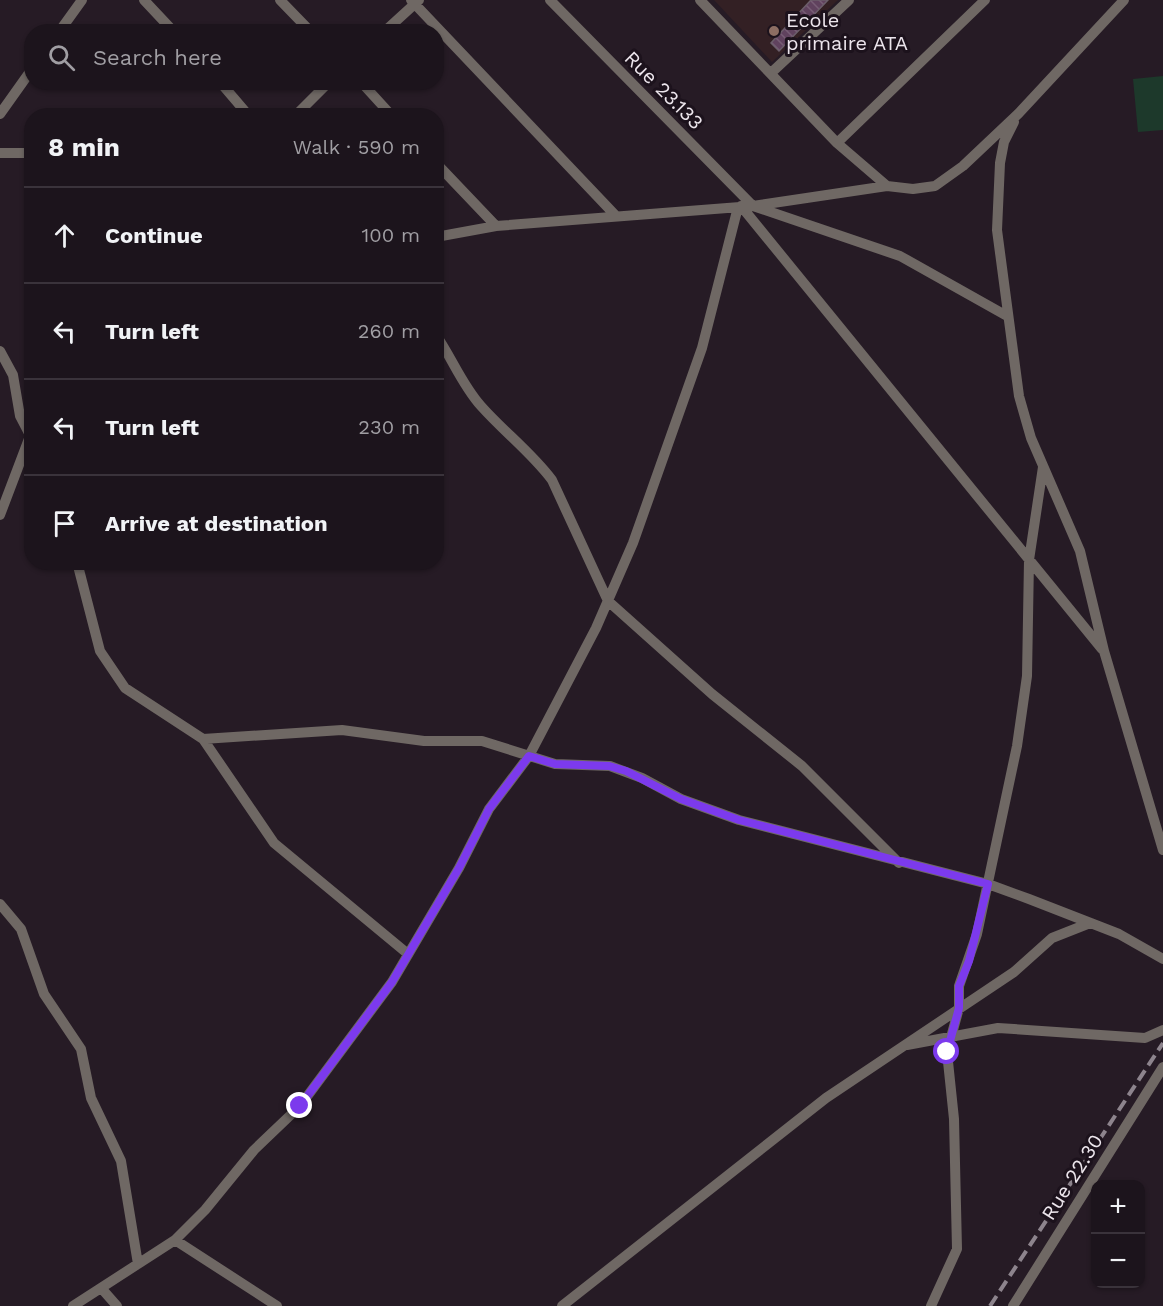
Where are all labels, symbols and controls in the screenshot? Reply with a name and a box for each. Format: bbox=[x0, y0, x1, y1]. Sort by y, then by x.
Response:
place label: Ecole primaire ATA bbox=[786, 8, 908, 55]
search box bbox=[24, 24, 444, 90]
marker: Ecole primaire ATA bbox=[767, 24, 781, 38]
icon: search bbox=[45, 41, 78, 74]
text: Search here bbox=[93, 45, 222, 70]
street label: Rue 23.133 bbox=[620, 46, 708, 134]
text: 8 min bbox=[48, 132, 120, 162]
text: Walk · 590 m bbox=[293, 135, 420, 159]
icon: ahead bbox=[48, 219, 81, 252]
text: Continue bbox=[105, 223, 203, 248]
text: 100 m bbox=[361, 223, 420, 247]
icon: left bbox=[48, 315, 81, 348]
text: Turn left bbox=[105, 319, 199, 344]
text: 260 m bbox=[358, 319, 420, 343]
icon: left bbox=[48, 411, 81, 444]
text: Turn left bbox=[105, 415, 199, 440]
text: 230 m bbox=[358, 415, 420, 439]
icon: arrive bbox=[48, 507, 81, 540]
text: Arrive at destination bbox=[105, 511, 328, 536]
route start bbox=[933, 1038, 959, 1064]
route end bbox=[286, 1092, 312, 1118]
street label: Rue 22.30 bbox=[1036, 1130, 1108, 1224]
map controls bbox=[1091, 1180, 1145, 1288]
button: + bbox=[1091, 1180, 1145, 1234]
button: − bbox=[1091, 1234, 1145, 1288]

